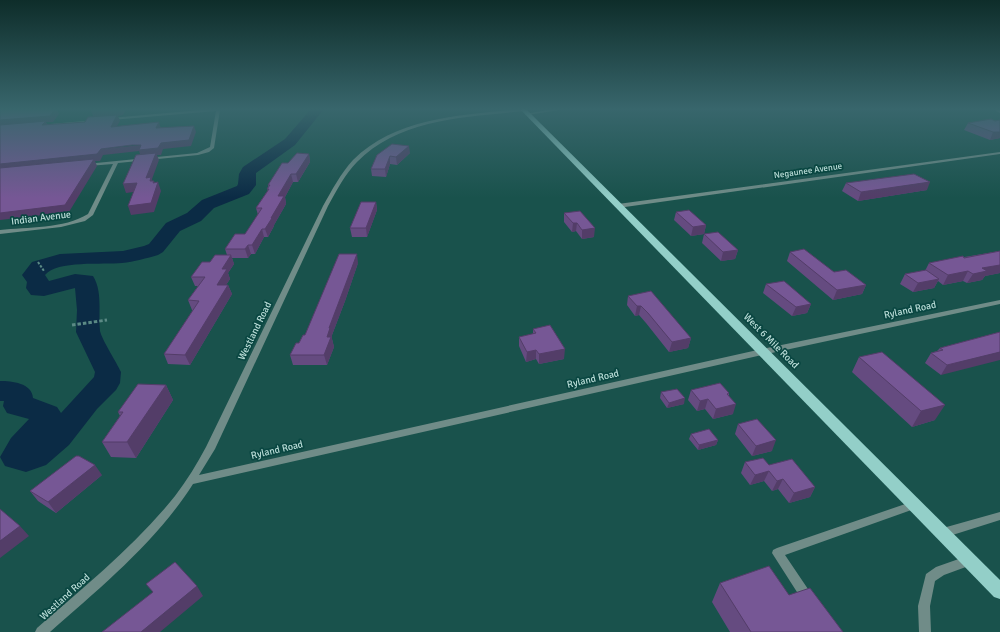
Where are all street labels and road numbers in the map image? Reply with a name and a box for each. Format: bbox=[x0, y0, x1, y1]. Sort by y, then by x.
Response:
street label: Negaunee Avenue bbox=[773, 161, 843, 181]
street label: Indian Avenue bbox=[10, 208, 72, 228]
street label: Ryland Road bbox=[883, 299, 937, 321]
street label: Westland Road bbox=[236, 300, 274, 362]
street label: West 6 Mile Road bbox=[741, 311, 801, 371]
street label: Ryland Road bbox=[566, 367, 620, 391]
street label: Ryland Road bbox=[250, 438, 304, 462]
street label: Westland Road bbox=[37, 571, 93, 623]

